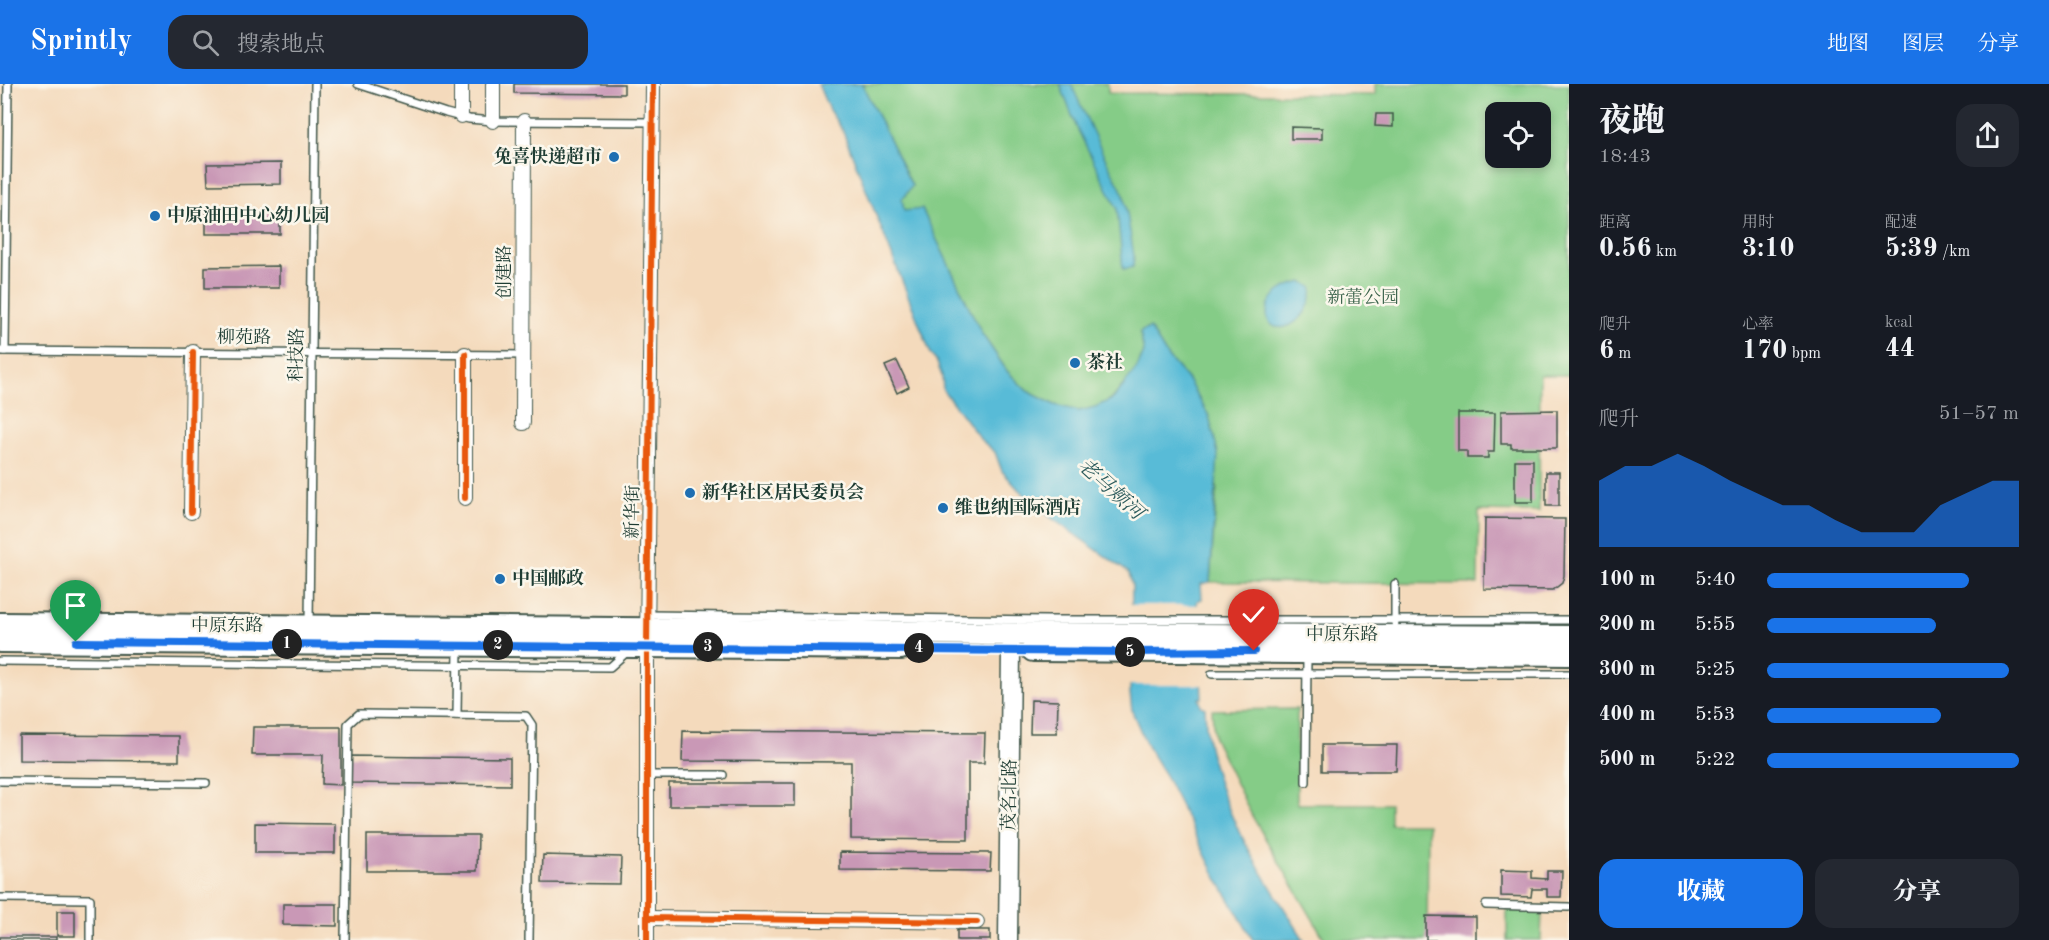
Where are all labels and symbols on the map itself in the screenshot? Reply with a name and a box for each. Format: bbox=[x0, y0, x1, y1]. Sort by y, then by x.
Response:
place label: 兔喜快递超市 bbox=[494, 146, 602, 166]
marker: 兔喜快递超市 bbox=[607, 150, 621, 164]
place label: 中原油田中心幼儿园 bbox=[167, 205, 329, 225]
marker: 中原油田中心幼儿园 bbox=[148, 209, 162, 223]
street label: 创建路 bbox=[494, 245, 514, 299]
park label: 新蕾公园 bbox=[1327, 287, 1399, 307]
street label: 柳苑路 bbox=[217, 327, 271, 347]
street label: 科技路 bbox=[286, 328, 306, 382]
place label: 茶社 bbox=[1087, 352, 1123, 372]
marker: 茶社 bbox=[1068, 356, 1082, 370]
water label: 老马颊河 bbox=[1074, 454, 1150, 526]
place label: 新华社区居民委员会 bbox=[702, 482, 864, 502]
street label: 新华街 bbox=[622, 485, 642, 539]
marker: 新华社区居民委员会 bbox=[683, 486, 697, 500]
place label: 维也纳国际酒店 bbox=[955, 497, 1081, 517]
marker: 维也纳国际酒店 bbox=[936, 501, 950, 515]
place label: 中国邮政 bbox=[512, 568, 584, 588]
marker: 中国邮政 bbox=[493, 572, 507, 586]
pin bbox=[50, 580, 101, 642]
pin bbox=[1228, 589, 1279, 651]
street label: 中原东路 bbox=[191, 615, 263, 635]
street label: 中原东路 bbox=[1306, 624, 1378, 644]
pin: 1 bbox=[272, 629, 302, 659]
pin: 2 bbox=[483, 630, 513, 660]
pin: 3 bbox=[693, 632, 723, 662]
pin: 4 bbox=[904, 633, 934, 663]
pin: 5 bbox=[1115, 637, 1145, 667]
street label: 茂名北路 bbox=[998, 759, 1020, 831]

